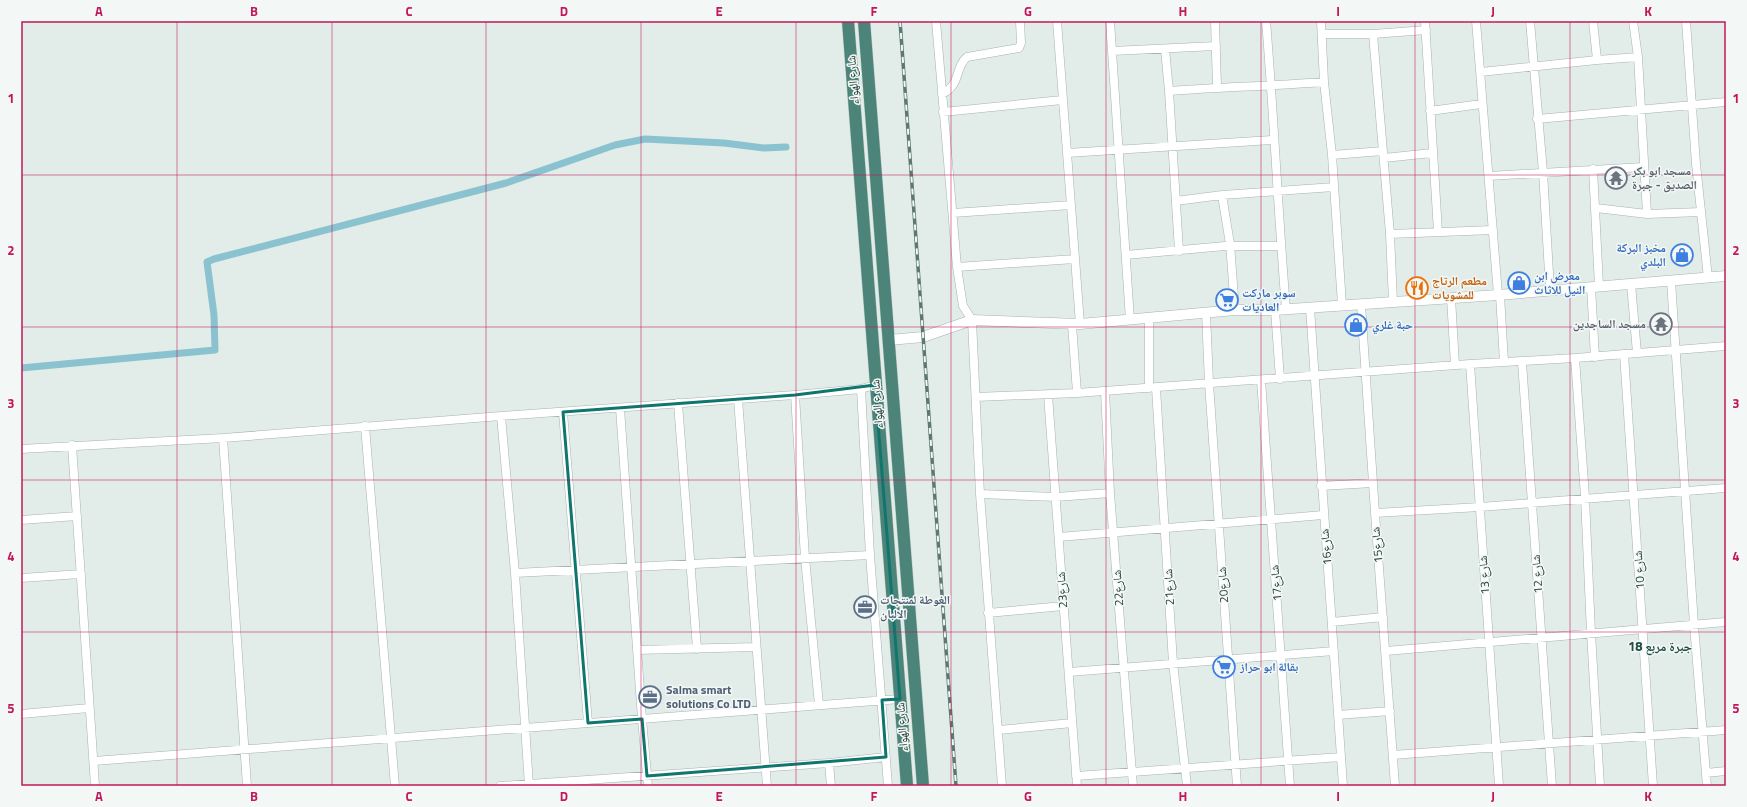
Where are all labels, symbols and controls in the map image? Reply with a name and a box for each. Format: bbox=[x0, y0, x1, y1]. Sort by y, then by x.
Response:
text: A bbox=[95, 1, 103, 21]
text: B bbox=[250, 1, 258, 21]
text: C bbox=[405, 1, 413, 21]
text: D bbox=[560, 1, 568, 21]
text: E bbox=[715, 1, 723, 21]
text: F bbox=[871, 1, 878, 21]
text: G bbox=[1024, 1, 1032, 21]
text: H bbox=[1179, 1, 1187, 21]
text: I bbox=[1336, 1, 1340, 21]
text: J bbox=[1491, 1, 1495, 21]
text: K bbox=[1644, 1, 1652, 21]
street label: شارع الهواء bbox=[841, 55, 864, 105]
text: 1 bbox=[7, 88, 15, 108]
text: 1 bbox=[1732, 88, 1740, 108]
place label: مسجد ابو بكر الصديق - جبرة bbox=[1631, 161, 1697, 194]
temple icon: مسجد ابو بكر الصديق - جبرة bbox=[1603, 165, 1629, 191]
place label: مخبز البركة البلدي bbox=[1616, 238, 1666, 272]
text: 2 bbox=[7, 240, 15, 260]
text: 2 bbox=[1732, 240, 1740, 260]
shop icon: مخبز البركة البلدي bbox=[1669, 242, 1695, 268]
place label: معرض ابن النيل للاثاث bbox=[1534, 266, 1585, 299]
shop icon: معرض ابن النيل للاثاث bbox=[1506, 270, 1532, 296]
place label: مطعم الرتاج للمشويات bbox=[1432, 271, 1487, 304]
restaurant icon: مطعم الرتاج للمشويات bbox=[1404, 275, 1430, 301]
place label: سوبر ماركت العاديات bbox=[1242, 283, 1296, 316]
supermarket icon: سوبر ماركت العاديات bbox=[1214, 287, 1240, 313]
temple icon: مسجد الساجدين bbox=[1648, 311, 1674, 337]
shop icon: حبة غلري bbox=[1343, 312, 1369, 338]
place label: مسجد الساجدين bbox=[1573, 314, 1646, 333]
place label: حبة غلري bbox=[1372, 315, 1413, 335]
street label: شارع الهواء bbox=[865, 379, 888, 429]
text: 3 bbox=[7, 393, 15, 413]
text: 3 bbox=[1732, 393, 1740, 413]
street label: شارع15 bbox=[1365, 526, 1388, 564]
street label: شارع16 bbox=[1314, 528, 1337, 566]
text: 4 bbox=[7, 546, 15, 566]
text: 4 bbox=[1732, 546, 1740, 566]
street label: شارع 10 bbox=[1628, 550, 1649, 590]
street label: شارع 12 bbox=[1526, 554, 1547, 594]
street label: شارع 13 bbox=[1473, 555, 1494, 595]
street label: شارع17 bbox=[1264, 564, 1287, 602]
street label: شارع20 bbox=[1212, 566, 1233, 604]
street label: شارع21 bbox=[1158, 568, 1179, 606]
street label: شارع22 bbox=[1107, 569, 1128, 607]
street label: شارع23 bbox=[1051, 571, 1072, 609]
place label: الغوطة لمنتجات الالبان bbox=[880, 590, 950, 623]
office icon: الغوطة لمنتجات الالبان bbox=[852, 594, 878, 620]
district label: جبرة مربع 18 bbox=[1628, 636, 1692, 656]
supermarket icon: بقالة ابو حراز bbox=[1211, 654, 1237, 680]
place label: بقالة ابو حراز bbox=[1239, 657, 1298, 676]
place label: Salma smart solutions Co LTD bbox=[666, 680, 751, 713]
office icon: Salma smart solutions Co LTD bbox=[637, 684, 663, 710]
text: 5 bbox=[7, 698, 15, 718]
text: 5 bbox=[1732, 698, 1740, 718]
street label: شارع الهواء bbox=[890, 702, 913, 752]
text: A bbox=[95, 786, 103, 806]
text: B bbox=[250, 786, 258, 806]
text: C bbox=[405, 786, 413, 806]
text: D bbox=[560, 786, 568, 806]
text: E bbox=[715, 786, 723, 806]
text: F bbox=[871, 786, 878, 806]
text: G bbox=[1024, 786, 1032, 806]
text: H bbox=[1179, 786, 1187, 806]
text: I bbox=[1336, 786, 1340, 806]
text: J bbox=[1491, 786, 1495, 806]
text: K bbox=[1644, 786, 1652, 806]

